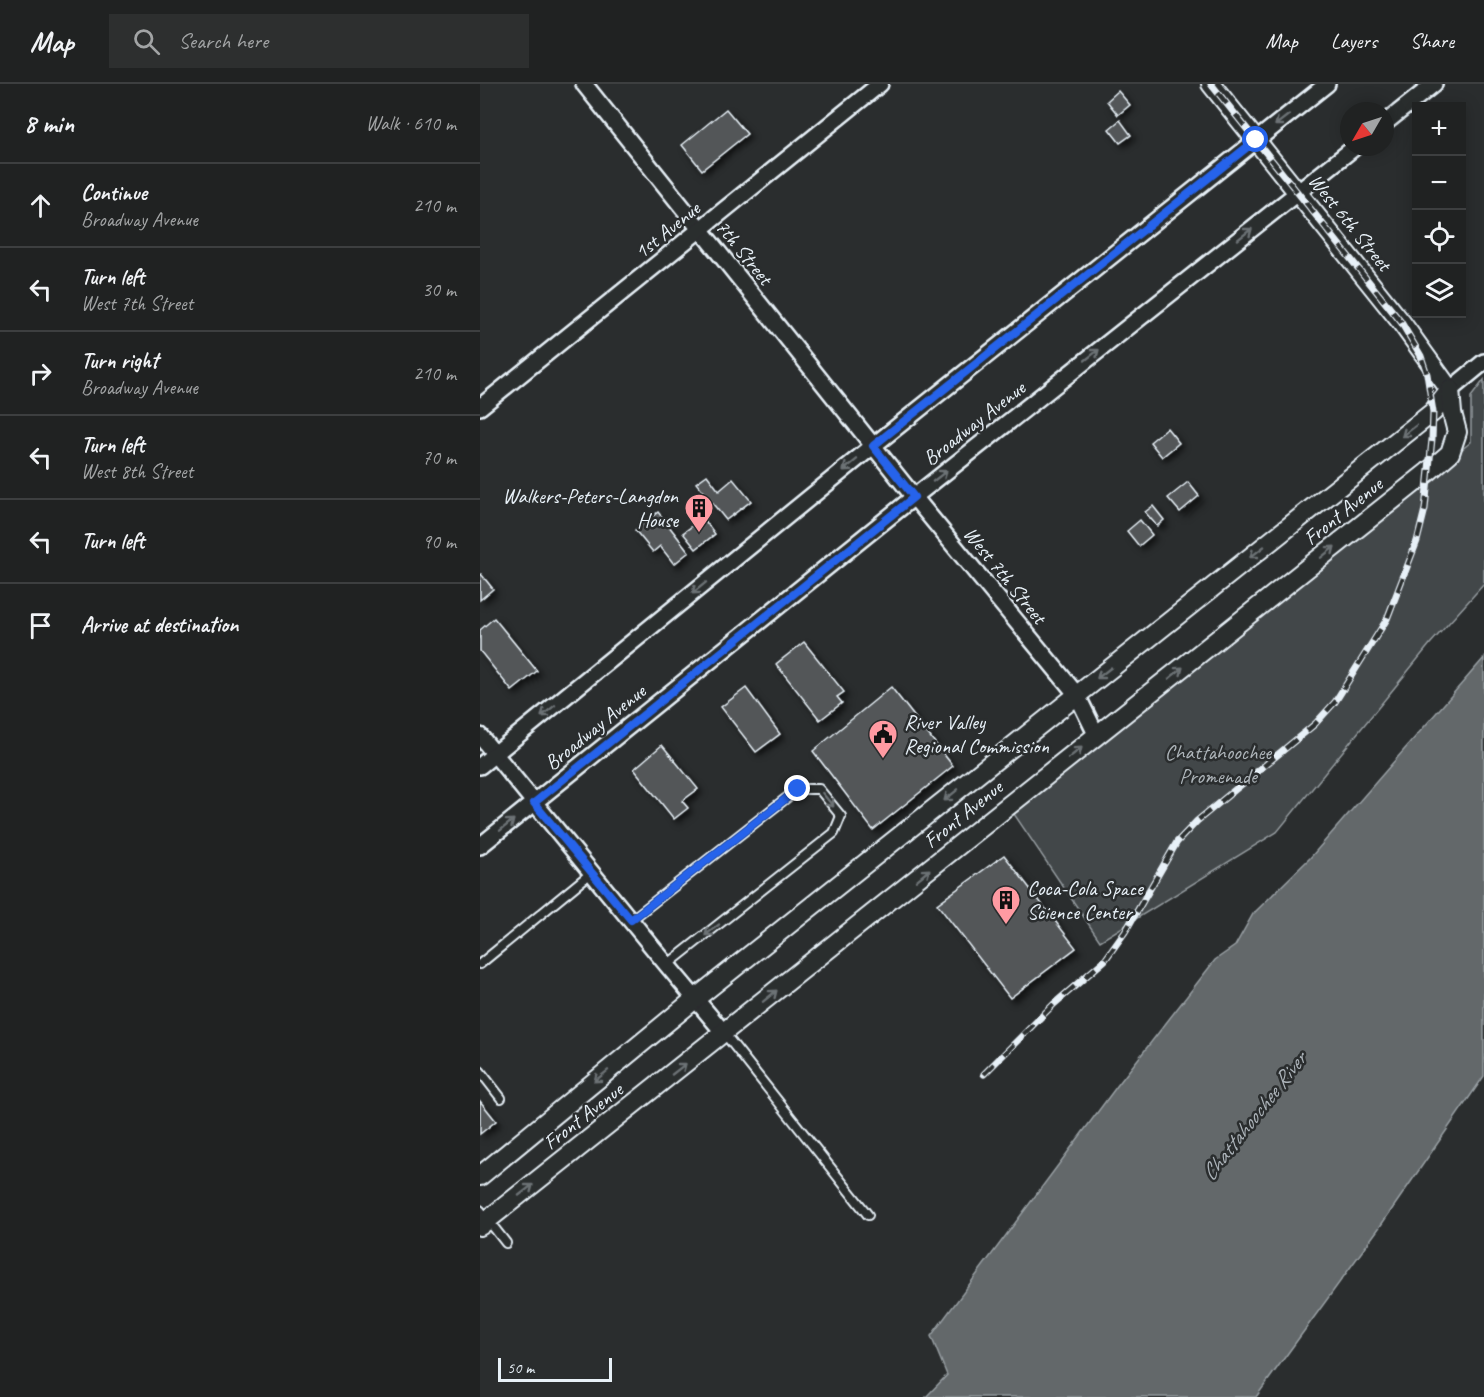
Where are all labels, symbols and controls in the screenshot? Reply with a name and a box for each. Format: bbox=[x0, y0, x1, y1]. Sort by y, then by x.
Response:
search box bbox=[109, 14, 529, 68]
text: Map bbox=[30, 24, 73, 59]
icon: search bbox=[130, 25, 163, 58]
text: Search here bbox=[178, 27, 268, 55]
text: Map bbox=[1265, 28, 1298, 54]
text: Layers bbox=[1331, 28, 1377, 54]
text: Share bbox=[1410, 28, 1454, 54]
north arrow bbox=[1340, 102, 1394, 156]
map controls bbox=[1412, 102, 1466, 318]
button: + bbox=[1412, 102, 1466, 156]
text: 8 min bbox=[24, 107, 74, 140]
text: Walk · 610 m bbox=[366, 111, 456, 136]
one-way arrow bbox=[1274, 114, 1290, 127]
route start bbox=[1242, 126, 1268, 152]
button: − bbox=[1412, 156, 1466, 210]
street label: West 6th Street bbox=[1303, 168, 1398, 278]
text: Continue bbox=[81, 179, 147, 207]
icon: ahead bbox=[24, 189, 57, 222]
text: 210 m bbox=[413, 193, 456, 218]
street label: 1st Avenue bbox=[629, 195, 706, 264]
text: Broadway Avenue bbox=[81, 207, 198, 232]
button: locate bbox=[1412, 210, 1466, 264]
street label: 7th Street bbox=[710, 214, 779, 291]
one-way arrow bbox=[1237, 228, 1253, 241]
text: Turn left bbox=[81, 263, 145, 291]
button: layers bbox=[1412, 264, 1466, 318]
icon: left bbox=[24, 273, 57, 306]
text: 30 m bbox=[422, 277, 456, 302]
text: West 7th Street bbox=[81, 291, 193, 316]
text: Turn right bbox=[81, 347, 158, 375]
one-way arrow bbox=[1084, 349, 1100, 362]
icon: right bbox=[24, 357, 57, 390]
text: 210 m bbox=[413, 361, 456, 386]
street label: Broadway Avenue bbox=[918, 374, 1031, 471]
text: Broadway Avenue bbox=[81, 375, 198, 400]
one-way arrow bbox=[1402, 424, 1418, 437]
text: Turn left bbox=[81, 431, 145, 459]
icon: left bbox=[24, 441, 57, 474]
text: 70 m bbox=[422, 445, 456, 470]
one-way arrow bbox=[842, 458, 858, 471]
text: West 8th Street bbox=[81, 459, 193, 484]
one-way arrow bbox=[931, 470, 947, 483]
street label: Front Avenue bbox=[1298, 470, 1389, 551]
place label: Walkers-Peters-Langdon House bbox=[502, 483, 679, 533]
building icon: Walkers-Peters-Langdon House bbox=[683, 492, 715, 534]
street label: West 7th Street bbox=[958, 521, 1053, 631]
icon: left bbox=[24, 525, 57, 558]
text: Turn left bbox=[81, 527, 145, 555]
text: 90 m bbox=[422, 529, 456, 554]
one-way arrow bbox=[1320, 545, 1336, 558]
one-way arrow bbox=[1249, 546, 1265, 559]
one-way arrow bbox=[691, 581, 707, 594]
icon: arrive bbox=[24, 609, 57, 642]
text: Arrive at destination bbox=[81, 611, 238, 639]
one-way arrow bbox=[1096, 667, 1112, 680]
one-way arrow bbox=[1168, 667, 1184, 680]
street label: Broadway Avenue bbox=[539, 678, 652, 776]
one-way arrow bbox=[541, 704, 556, 718]
place label: River Valley Regional Commission bbox=[904, 709, 1049, 759]
public building icon: River Valley Regional Commission bbox=[867, 718, 899, 760]
park label: Chattahoochee Promenade bbox=[1165, 739, 1272, 789]
one-way arrow bbox=[1067, 747, 1083, 760]
street label: Front Avenue bbox=[918, 773, 1009, 854]
route end bbox=[784, 775, 810, 801]
one-way arrow bbox=[943, 788, 959, 801]
one-way arrow bbox=[821, 791, 834, 807]
one-way arrow bbox=[499, 818, 515, 831]
one-way arrow bbox=[914, 868, 930, 881]
place label: Coca-Cola Space Science Center bbox=[1027, 875, 1145, 925]
building icon: Coca-Cola Space Science Center bbox=[990, 884, 1022, 926]
one-way arrow bbox=[704, 923, 720, 936]
one-way arrow bbox=[762, 990, 778, 1003]
water label: Chattahoochee River bbox=[1195, 1044, 1314, 1186]
one-way arrow bbox=[670, 1062, 686, 1075]
one-way arrow bbox=[593, 1070, 609, 1083]
street label: Front Avenue bbox=[538, 1075, 630, 1155]
one-way arrow bbox=[518, 1184, 534, 1197]
scale bar bbox=[498, 1355, 612, 1382]
text: 50 m bbox=[507, 1358, 534, 1378]

